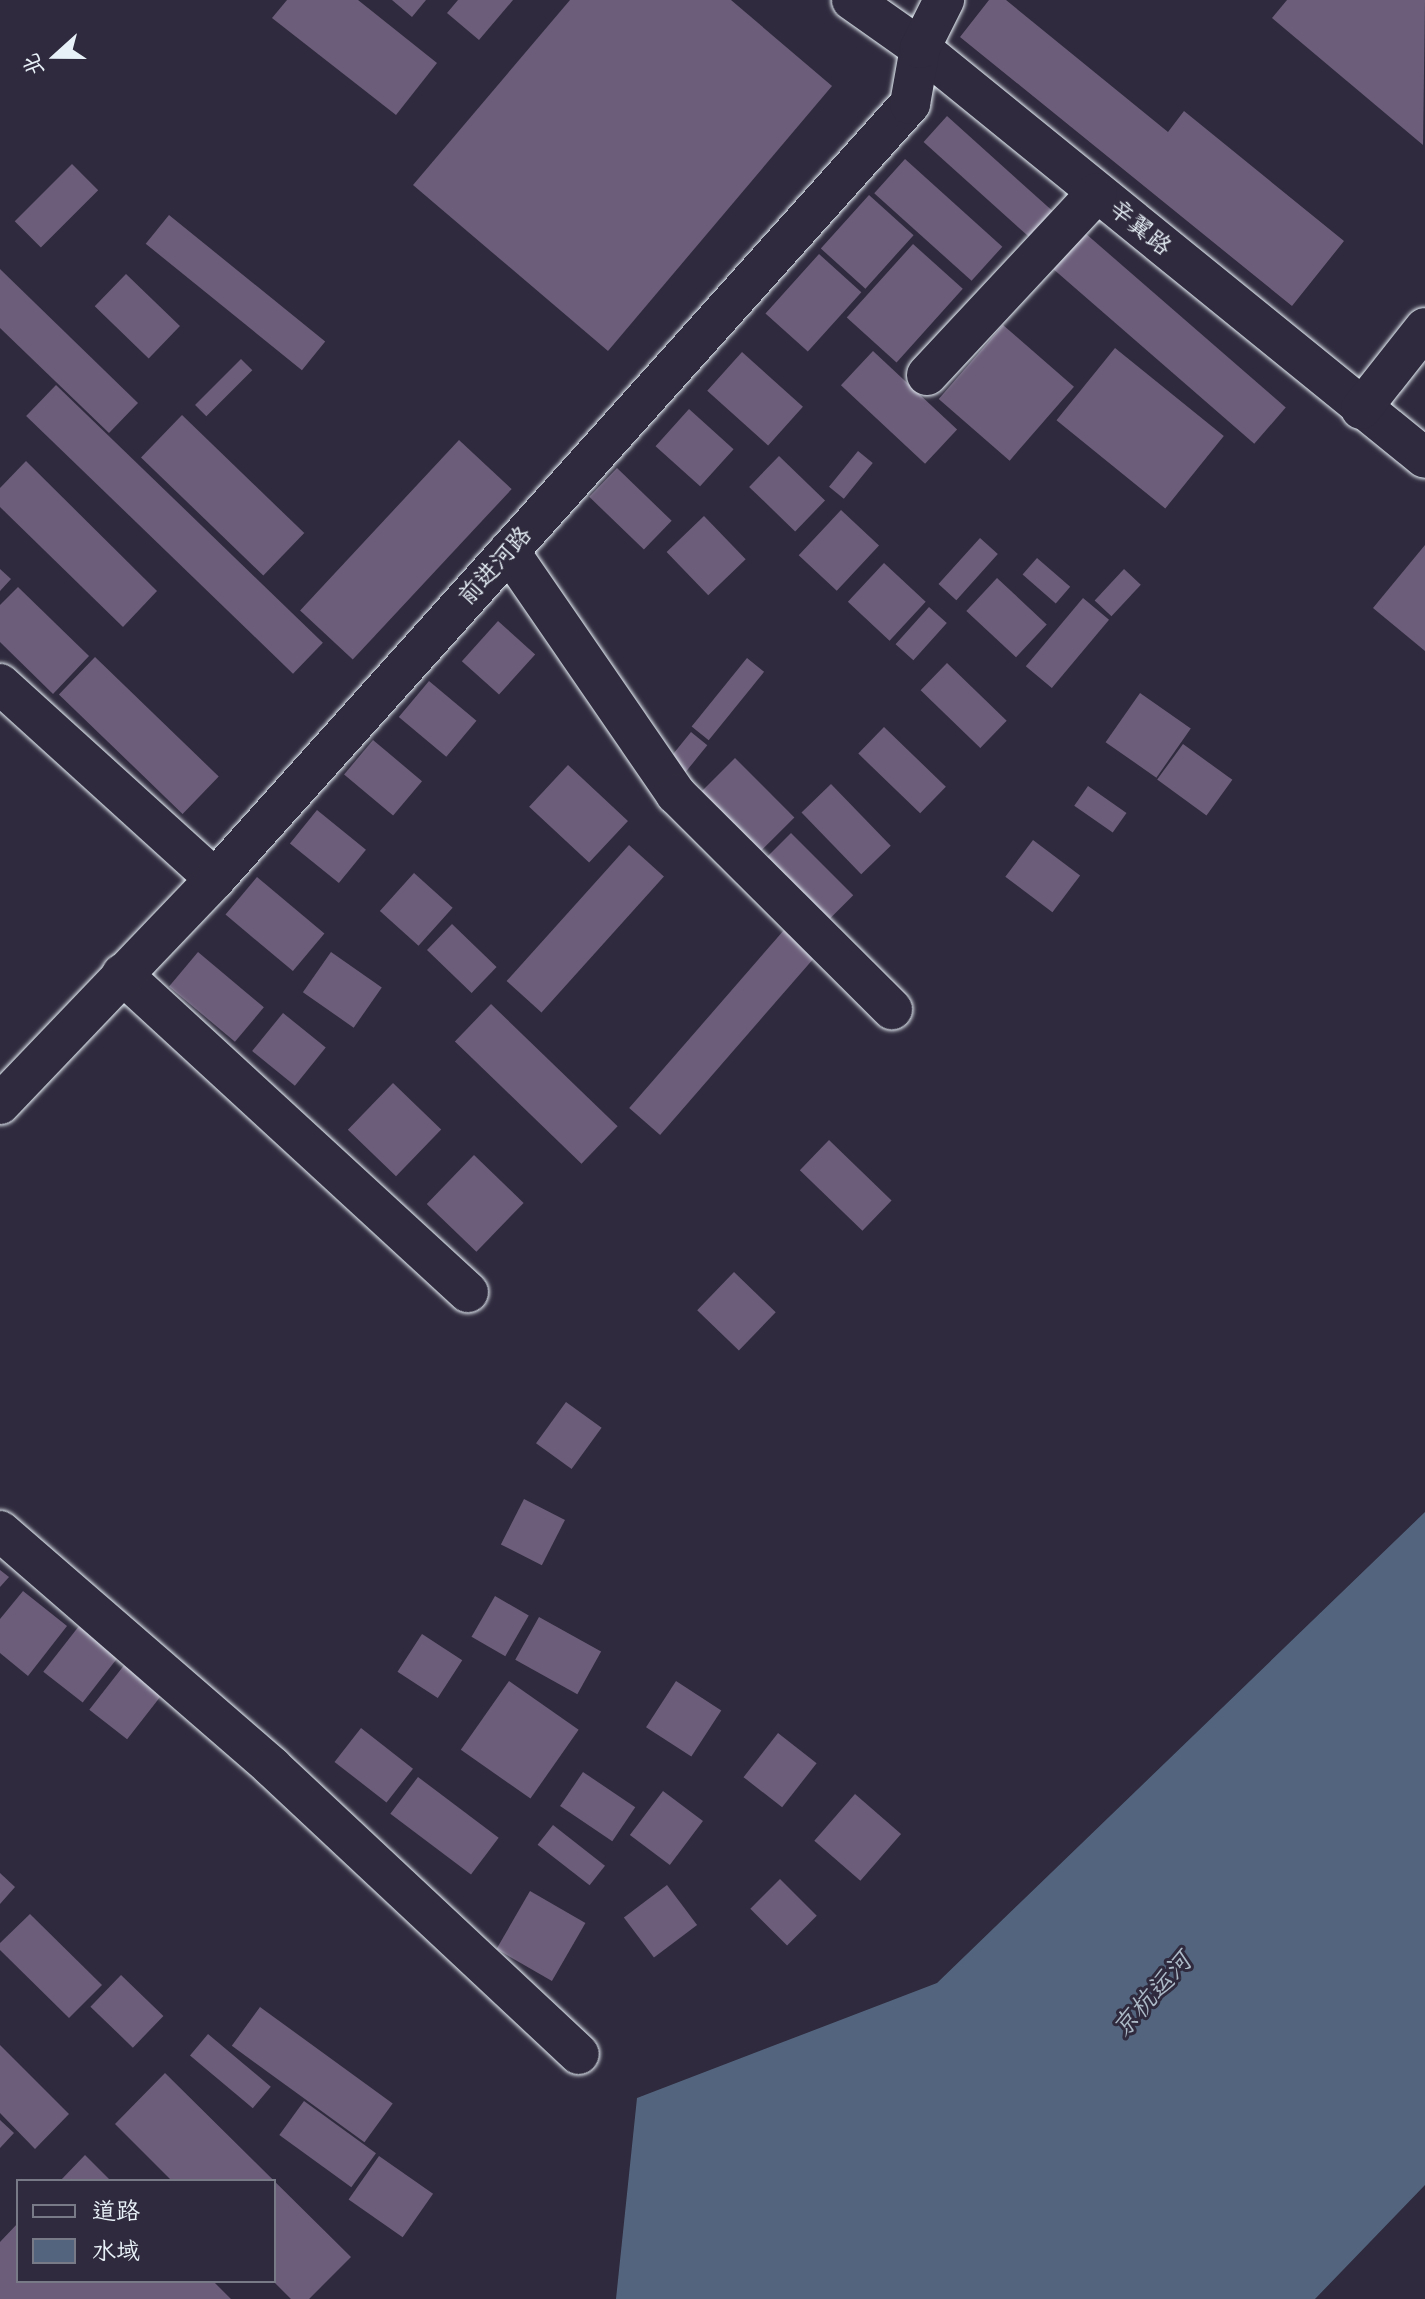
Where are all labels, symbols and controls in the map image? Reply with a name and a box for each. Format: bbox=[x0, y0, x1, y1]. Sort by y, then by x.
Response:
north arrow bbox=[16, 16, 96, 96]
text: 北 bbox=[11, 48, 55, 82]
street label: 辛翼路 bbox=[1103, 194, 1177, 262]
street label: 前进河路 bbox=[452, 521, 538, 611]
water label: 京杭运河 bbox=[1106, 1946, 1198, 2044]
legend bbox=[16, 2179, 276, 2283]
text: 道路 bbox=[92, 2190, 140, 2232]
text: 水域 bbox=[92, 2230, 140, 2272]

